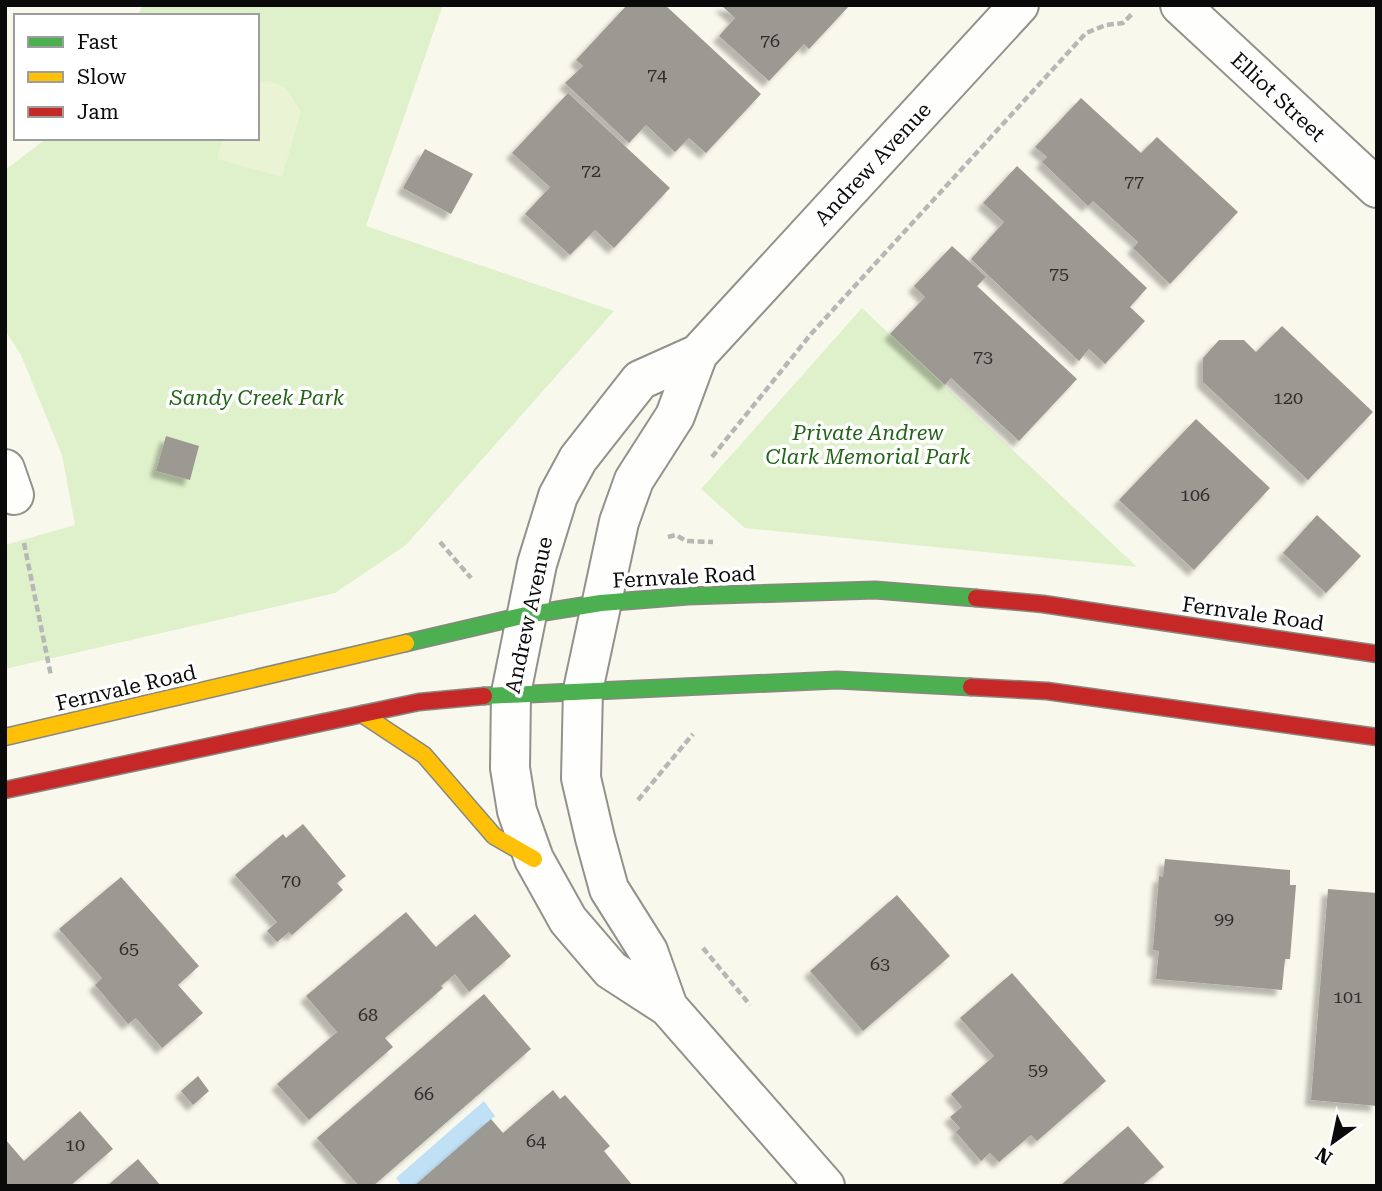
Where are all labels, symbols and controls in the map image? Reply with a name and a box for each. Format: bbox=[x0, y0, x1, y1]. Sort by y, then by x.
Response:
legend bbox=[14, 14, 259, 140]
text: Fast bbox=[77, 30, 118, 54]
house number: 76 bbox=[760, 30, 780, 51]
street label: Elliot Street bbox=[1226, 48, 1330, 147]
house number: 74 bbox=[647, 64, 667, 85]
text: Slow bbox=[77, 65, 127, 89]
street label: Andrew Avenue bbox=[810, 98, 936, 230]
text: Jam bbox=[77, 100, 119, 124]
house number: 72 bbox=[581, 160, 601, 181]
house number: 77 bbox=[1124, 171, 1144, 192]
house number: 75 bbox=[1049, 263, 1069, 284]
house number: 73 bbox=[973, 346, 993, 367]
park label: Sandy Creek Park bbox=[169, 386, 345, 410]
house number: 120 bbox=[1273, 387, 1303, 408]
park label: Private Andrew Clark Memorial Park bbox=[766, 421, 971, 469]
house number: 106 bbox=[1180, 484, 1210, 505]
street label: Andrew Avenue bbox=[501, 535, 557, 695]
street label: Fernvale Road bbox=[612, 561, 757, 593]
street label: Fernvale Road bbox=[1180, 592, 1326, 636]
street label: Fernvale Road bbox=[54, 660, 199, 716]
house number: 70 bbox=[281, 870, 301, 891]
house number: 99 bbox=[1214, 908, 1234, 929]
house number: 65 bbox=[119, 938, 139, 959]
house number: 63 bbox=[870, 953, 890, 974]
house number: 101 bbox=[1333, 986, 1363, 1007]
house number: 68 bbox=[358, 1004, 378, 1025]
house number: 59 bbox=[1028, 1059, 1048, 1080]
house number: 66 bbox=[414, 1083, 434, 1104]
north arrow bbox=[1298, 1107, 1368, 1177]
house number: 64 bbox=[526, 1130, 546, 1151]
house number: 10 bbox=[65, 1134, 85, 1155]
text: N bbox=[1311, 1142, 1336, 1169]

